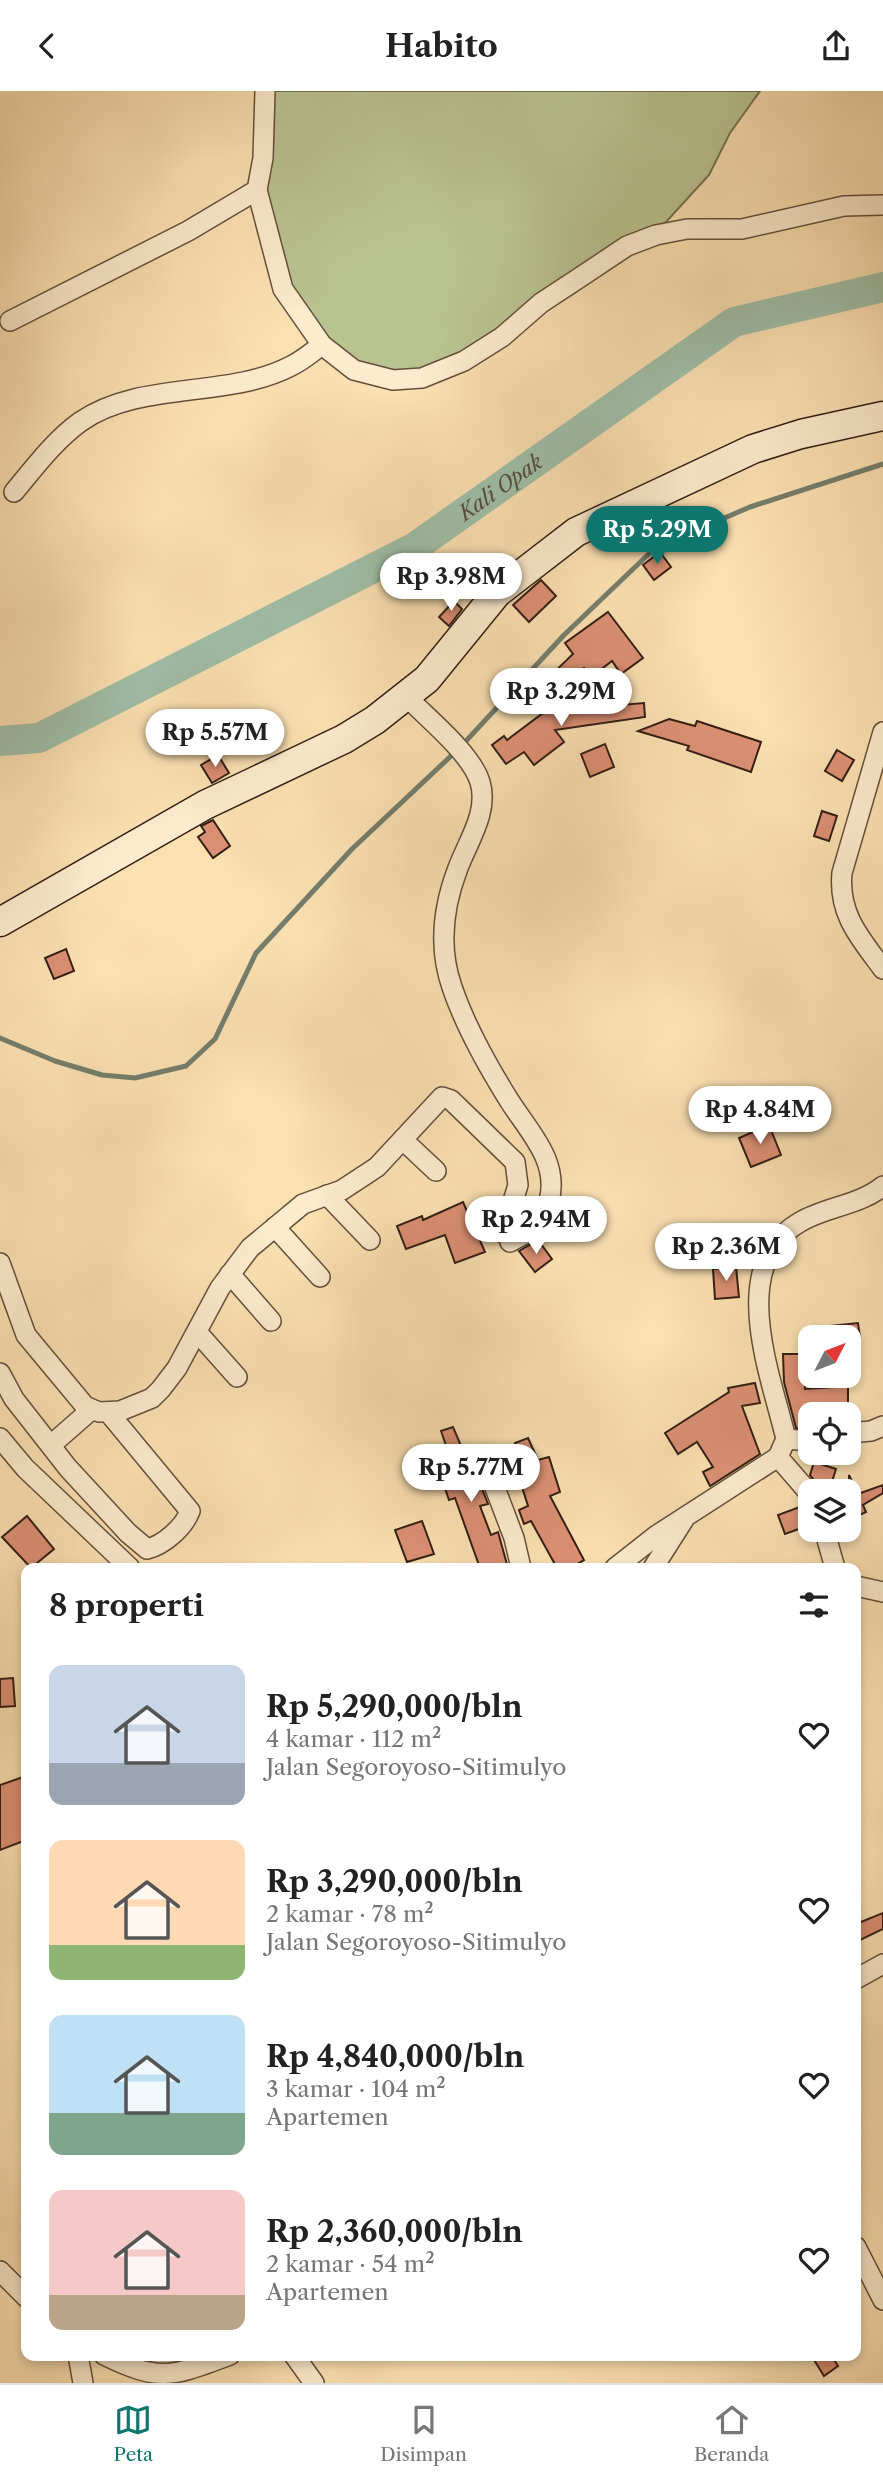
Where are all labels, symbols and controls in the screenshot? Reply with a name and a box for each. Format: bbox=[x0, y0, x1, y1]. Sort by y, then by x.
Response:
text: Habito bbox=[385, 26, 498, 65]
icon: back bbox=[28, 27, 66, 65]
icon: share bbox=[817, 27, 855, 65]
water label: Kali Opak bbox=[452, 449, 547, 526]
pin: Rp 5.29M bbox=[585, 507, 729, 566]
text: Rp 5.29M bbox=[602, 515, 712, 543]
pin: Rp 3.98M bbox=[379, 553, 523, 613]
text: Rp 3.98M bbox=[396, 562, 506, 590]
pin: Rp 3.29M bbox=[489, 669, 633, 728]
text: Rp 3.29M bbox=[506, 677, 616, 705]
pin: Rp 5.57M bbox=[143, 709, 287, 769]
text: Rp 5.57M bbox=[161, 718, 269, 746]
pin: Rp 4.84M bbox=[688, 1087, 832, 1146]
text: Rp 4.84M bbox=[704, 1095, 816, 1123]
pin: Rp 2.94M bbox=[464, 1197, 608, 1256]
text: Rp 2.94M bbox=[481, 1205, 591, 1233]
pin: Rp 2.36M bbox=[654, 1223, 798, 1283]
text: Rp 2.36M bbox=[671, 1232, 781, 1260]
north arrow bbox=[798, 1325, 861, 1388]
map controls bbox=[798, 1325, 861, 1542]
button: locate bbox=[798, 1402, 861, 1465]
pin: Rp 5.77M bbox=[399, 1445, 543, 1504]
text: Rp 5.77M bbox=[418, 1453, 524, 1481]
button: layers bbox=[798, 1479, 861, 1542]
icon: filters bbox=[795, 1586, 833, 1624]
text: 8 properti bbox=[49, 1587, 204, 1624]
text: Rp 5,290,000/bln bbox=[266, 1688, 522, 1725]
icon: home bbox=[105, 1693, 189, 1777]
icon: heart bbox=[795, 1716, 833, 1754]
text: 4 kamar · 112 m² bbox=[266, 1725, 441, 1753]
text: Jalan Segoroyoso-Sitimulyo bbox=[266, 1753, 566, 1781]
text: Rp 3,290,000/bln bbox=[266, 1863, 523, 1900]
icon: home bbox=[105, 1868, 189, 1952]
icon: heart bbox=[795, 1891, 833, 1929]
text: 2 kamar · 78 m² bbox=[266, 1900, 434, 1928]
text: Jalan Segoroyoso-Sitimulyo bbox=[266, 1928, 566, 1956]
text: Rp 4,840,000/bln bbox=[266, 2038, 524, 2075]
icon: home bbox=[105, 2043, 189, 2127]
icon: heart bbox=[795, 2066, 833, 2104]
text: 3 kamar · 104 m² bbox=[266, 2075, 446, 2103]
text: Apartemen bbox=[266, 2103, 389, 2131]
text: Rp 2,360,000/bln bbox=[266, 2213, 523, 2250]
icon: home bbox=[105, 2218, 189, 2302]
icon: heart bbox=[795, 2241, 833, 2279]
text: 2 kamar · 54 m² bbox=[266, 2250, 435, 2278]
text: Apartemen bbox=[266, 2278, 389, 2306]
tab: Peta bbox=[114, 2401, 153, 2466]
tab: Disimpan bbox=[380, 2401, 467, 2466]
tab: Beranda bbox=[694, 2401, 769, 2466]

